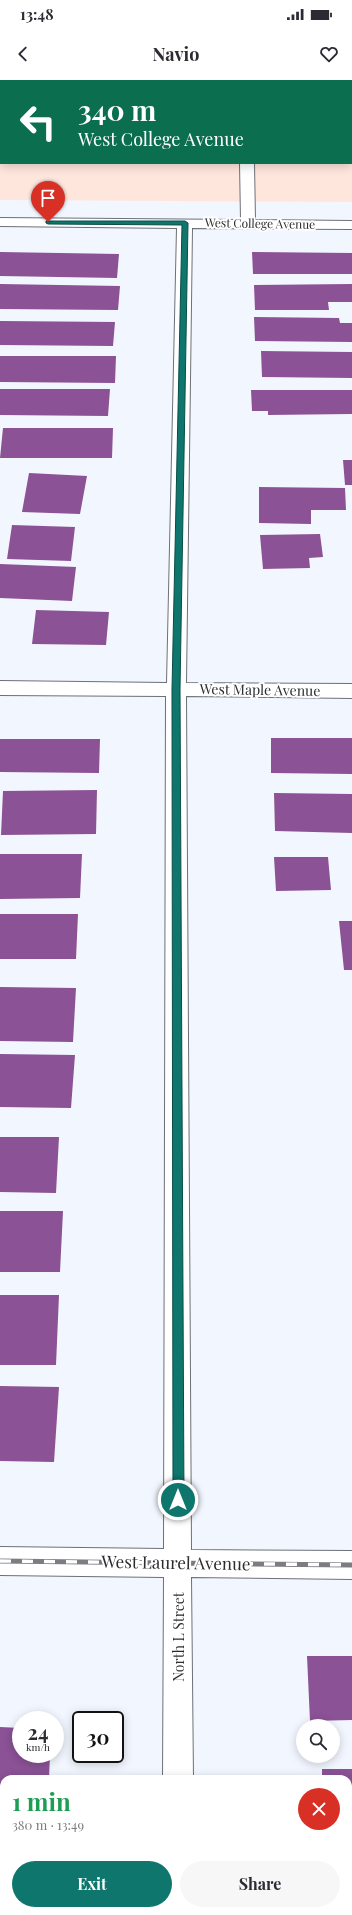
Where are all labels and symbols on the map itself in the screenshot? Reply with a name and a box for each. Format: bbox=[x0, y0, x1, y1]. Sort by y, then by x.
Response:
pin bbox=[31, 181, 65, 222]
street label: West College Avenue bbox=[204, 214, 315, 232]
street label: West Maple Avenue bbox=[199, 679, 320, 700]
position arrow bbox=[157, 1479, 199, 1521]
street label: West Laurel Avenue bbox=[100, 1550, 251, 1574]
street label: North L Street bbox=[169, 1591, 188, 1682]
speed limit sign: 30 bbox=[72, 1711, 124, 1763]

